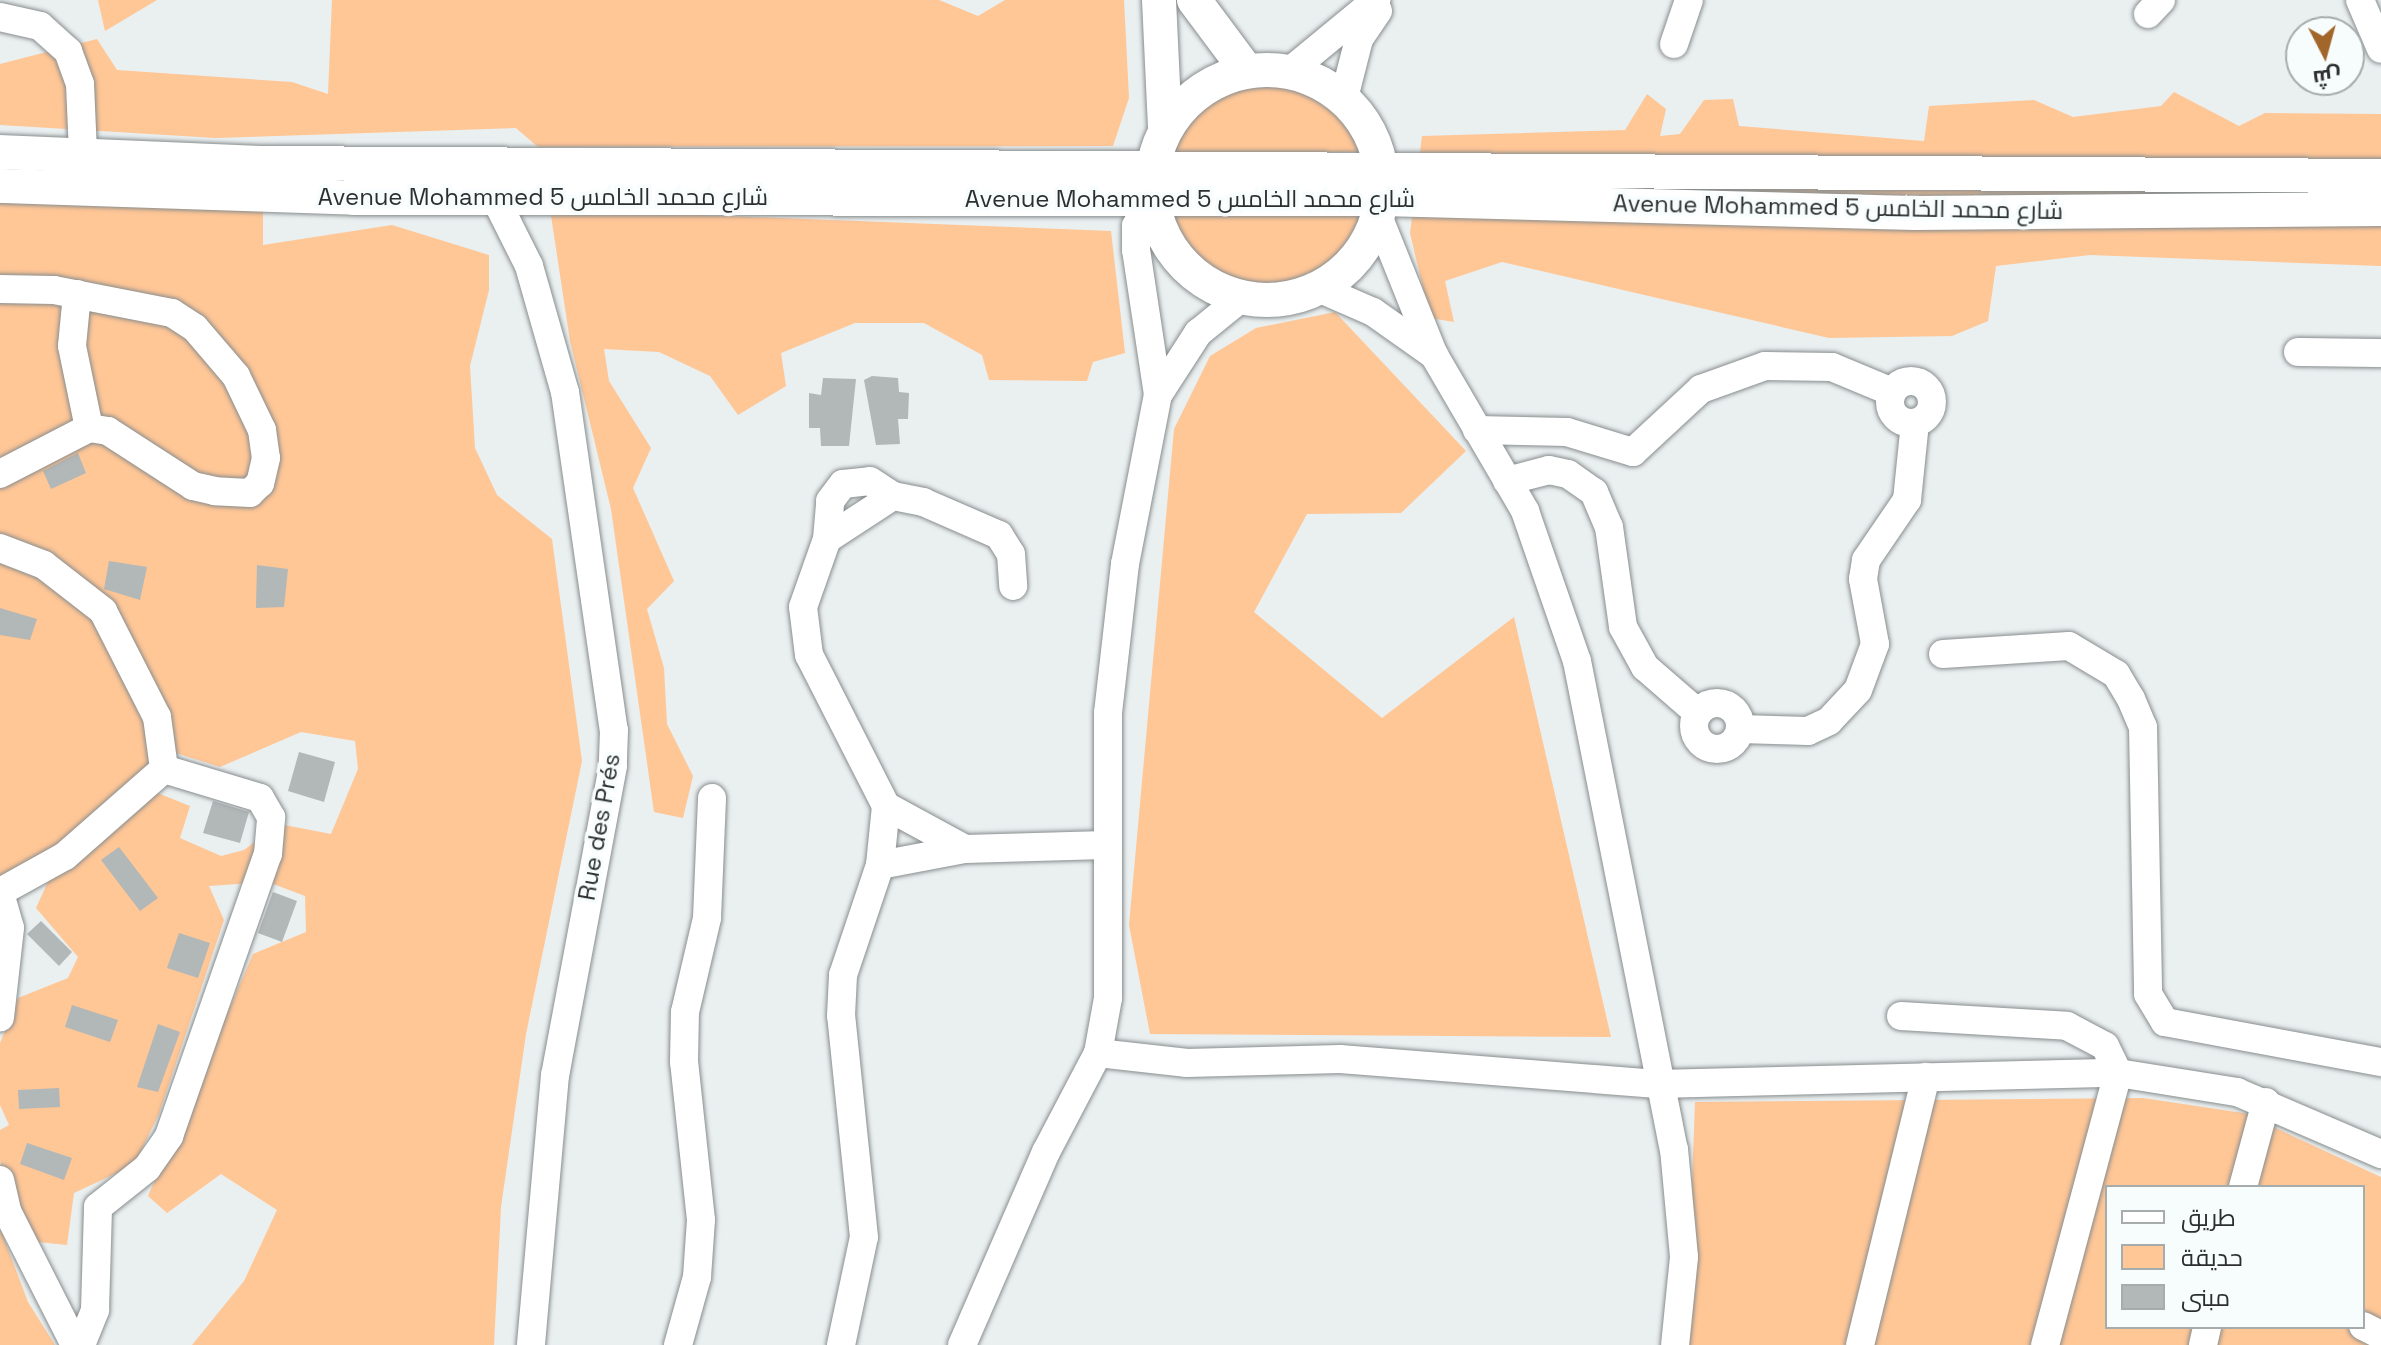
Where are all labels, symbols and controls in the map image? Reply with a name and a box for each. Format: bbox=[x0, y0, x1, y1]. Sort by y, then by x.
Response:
north arrow bbox=[2285, 16, 2365, 96]
text: ش bbox=[2312, 62, 2343, 93]
street label: Avenue Mohammed 5 شارع محمد الخامس bbox=[318, 183, 768, 211]
street label: Avenue Mohammed 5 شارع محمد الخامس bbox=[965, 185, 1415, 213]
street label: Avenue Mohammed 5 شارع محمد الخامس bbox=[1613, 189, 2063, 225]
street label: Rue des Prés bbox=[572, 751, 626, 903]
legend bbox=[2105, 1185, 2365, 1329]
text: طريق bbox=[2181, 1202, 2236, 1233]
text: حديقة bbox=[2181, 1242, 2243, 1273]
text: مبنى bbox=[2181, 1282, 2230, 1313]

